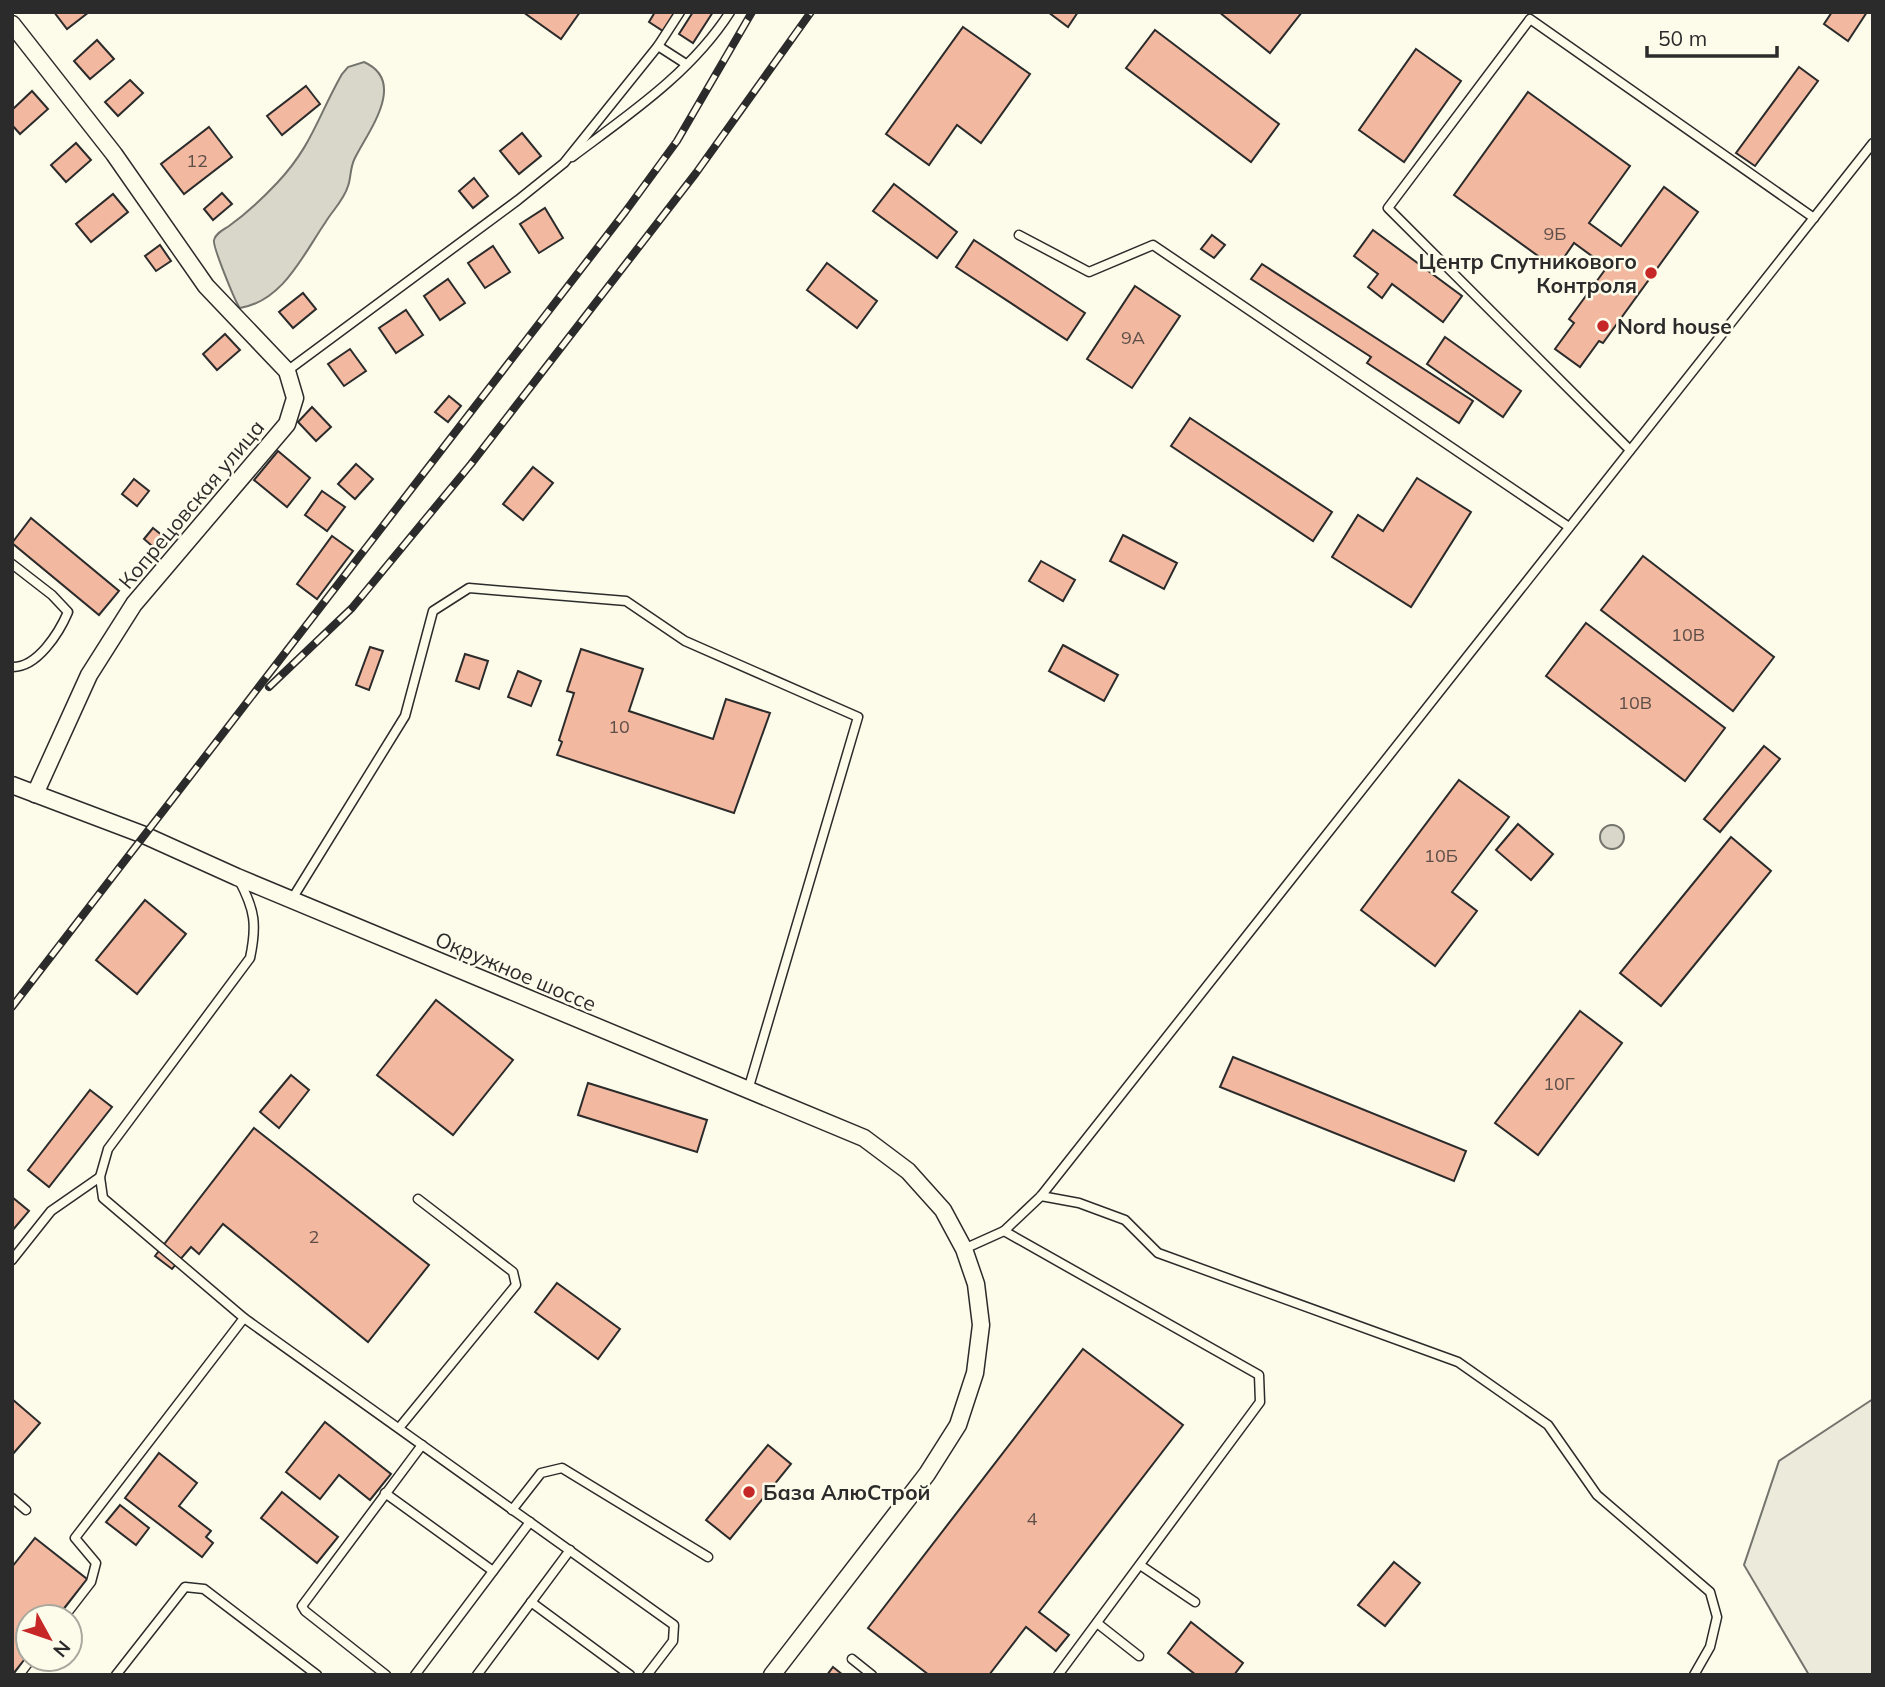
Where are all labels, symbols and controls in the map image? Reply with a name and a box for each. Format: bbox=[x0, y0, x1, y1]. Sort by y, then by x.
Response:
scale bar bbox=[1647, 14, 1776, 58]
text: 50 m bbox=[1658, 25, 1707, 51]
house number: 12 bbox=[186, 149, 208, 172]
house number: 9Б bbox=[1544, 222, 1567, 245]
place label: Центр Спутникового Контроля bbox=[1418, 248, 1637, 298]
marker: Центр Спутникового Контроля bbox=[1643, 265, 1659, 281]
place label: Nord house bbox=[1617, 313, 1732, 339]
marker: Nord house bbox=[1595, 318, 1611, 334]
house number: 9А bbox=[1121, 326, 1145, 349]
street label: Копрецовская улица bbox=[113, 414, 269, 594]
house number: 10В bbox=[1671, 623, 1705, 646]
house number: 10В bbox=[1618, 691, 1652, 714]
house number: 10 bbox=[608, 715, 630, 738]
house number: 10Б bbox=[1424, 844, 1458, 867]
street label: Окружное шоссе bbox=[431, 925, 601, 1017]
house number: 10Г bbox=[1543, 1072, 1575, 1095]
house number: 2 bbox=[309, 1225, 319, 1248]
place label: База АлюСтрой bbox=[763, 1479, 931, 1505]
marker: База АлюСтрой bbox=[741, 1484, 757, 1500]
house number: 4 bbox=[1027, 1507, 1038, 1530]
north arrow bbox=[14, 1603, 84, 1673]
text: N bbox=[48, 1636, 76, 1662]

